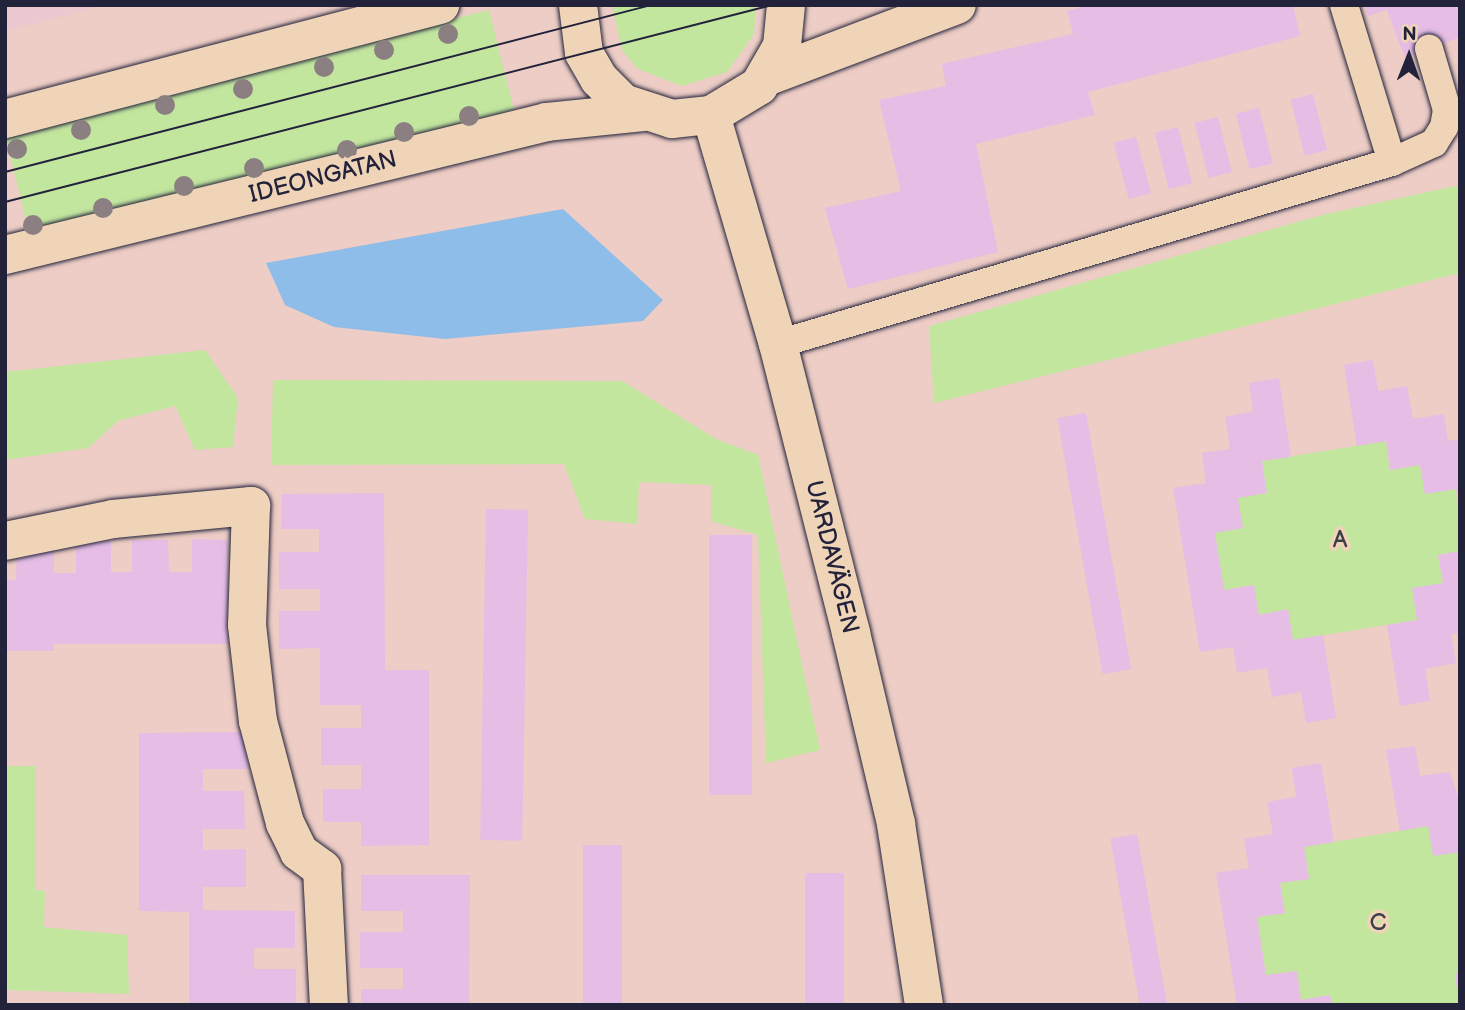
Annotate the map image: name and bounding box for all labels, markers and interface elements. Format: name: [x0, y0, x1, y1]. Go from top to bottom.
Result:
north arrow: [1374, 21, 1444, 91]
text: N: [1402, 23, 1417, 46]
street label: IDEONGATAN: [246, 145, 400, 209]
street label: UARDAVÄGEN: [799, 478, 865, 636]
park label: A: [1333, 526, 1347, 554]
park label: C: [1369, 909, 1387, 937]

